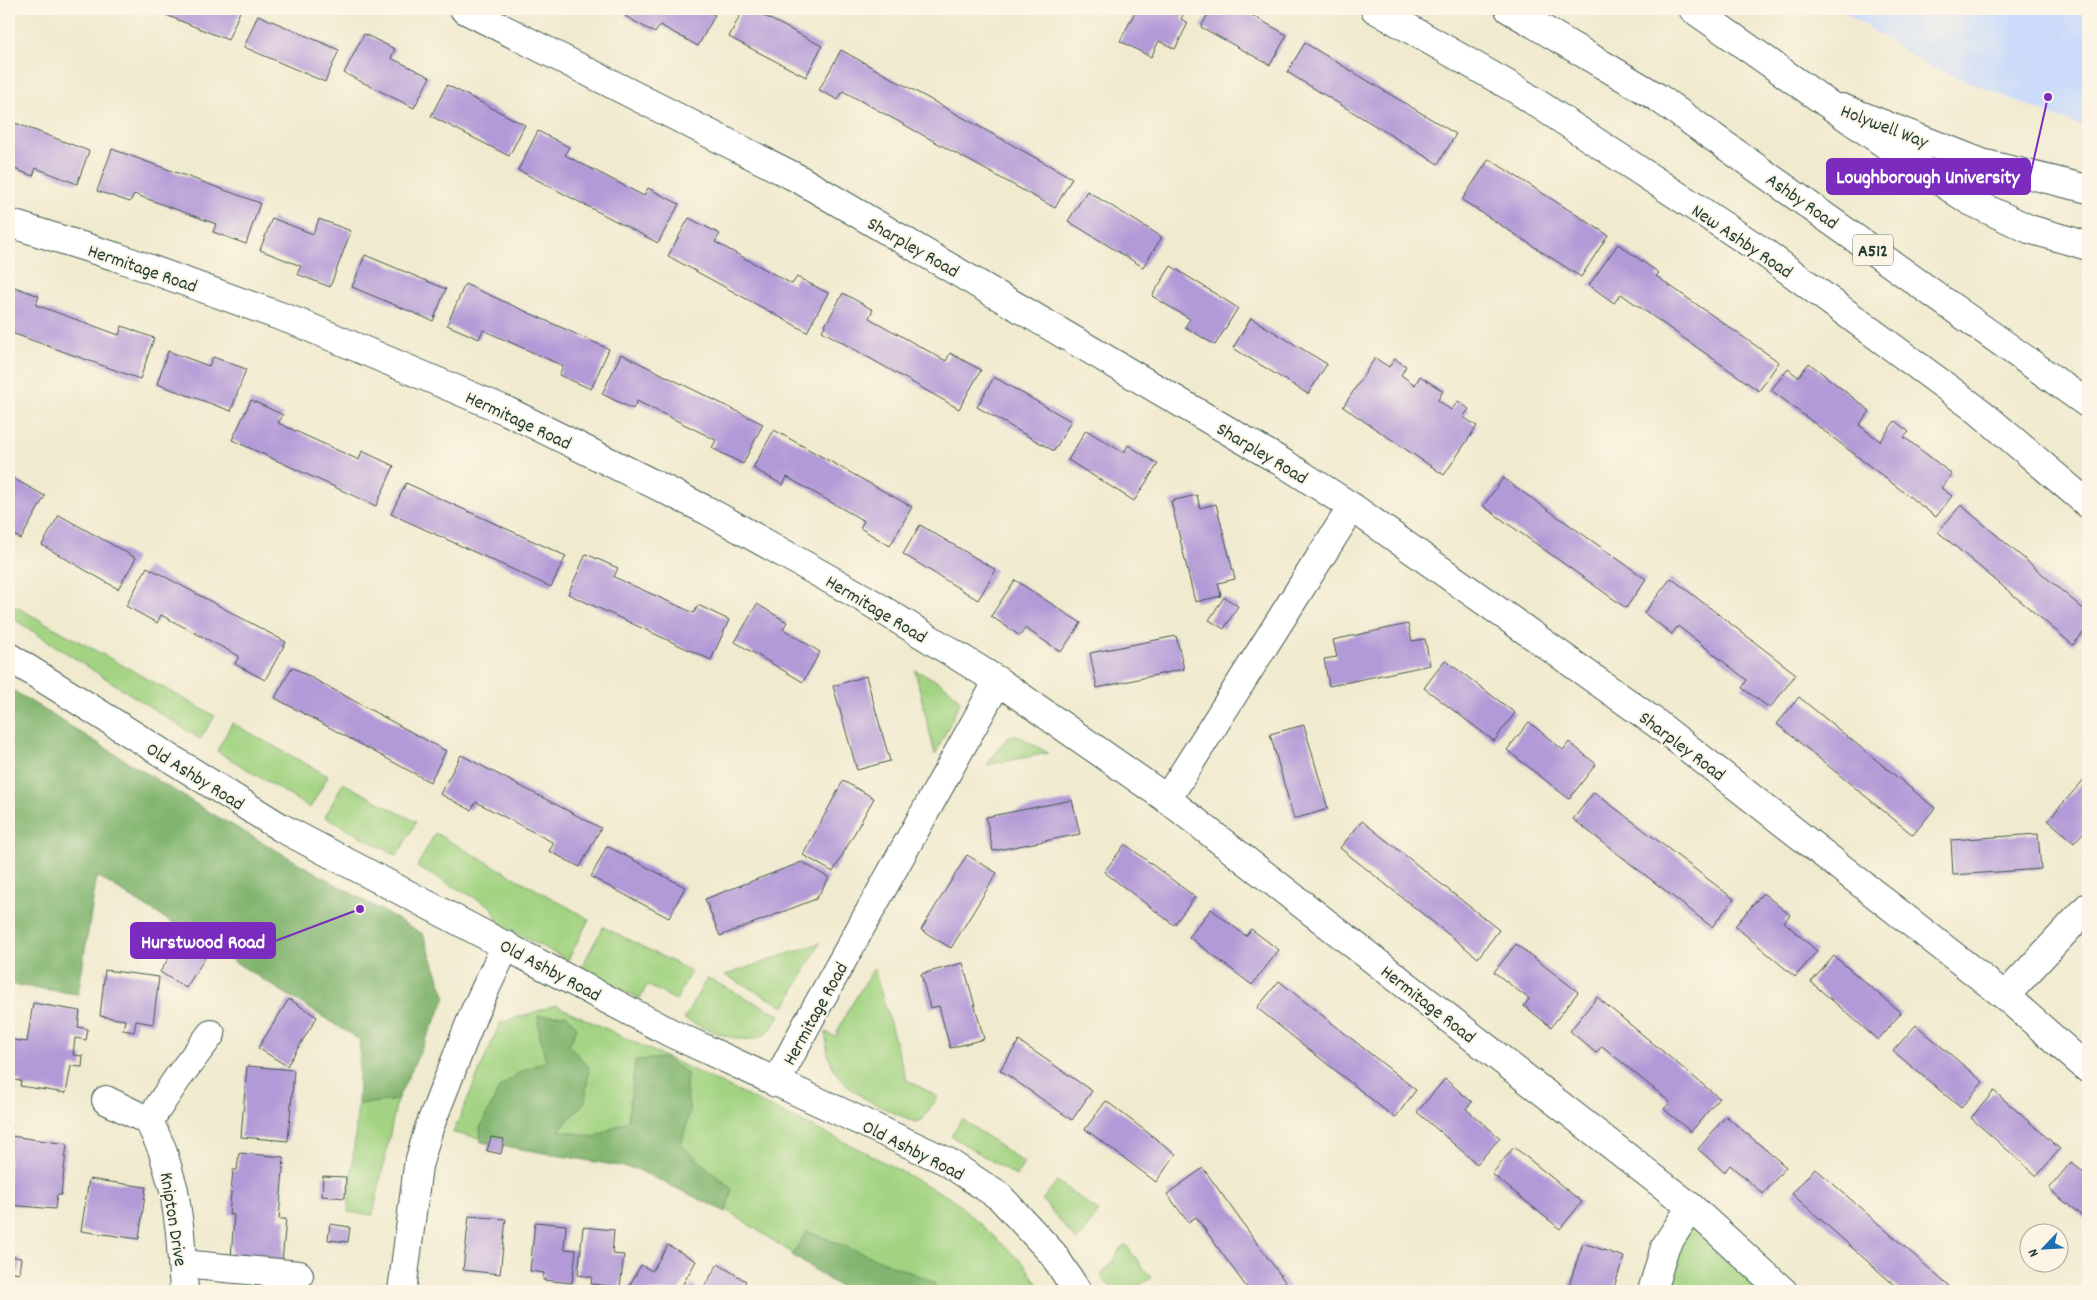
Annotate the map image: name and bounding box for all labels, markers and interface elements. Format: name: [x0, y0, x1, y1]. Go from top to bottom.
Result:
street label: Holywell Way: [1836, 99, 1932, 157]
callout: Loughborough University: [1827, 159, 2030, 194]
text: Loughborough University: [1836, 165, 2021, 193]
street label: Ashby Road: [1759, 168, 1843, 238]
street label: New Ashby Road: [1685, 199, 1797, 287]
street label: Sharpley Road: [861, 212, 963, 286]
road number: A512: [1853, 234, 1893, 266]
street label: Hermitage Road: [83, 239, 200, 302]
street label: Hermitage Road: [460, 386, 575, 459]
street label: Sharpley Road: [1210, 417, 1312, 493]
street label: Hermitage Road: [819, 570, 931, 652]
street label: Sharpley Road: [1632, 706, 1730, 789]
street label: Old Ashby Road: [140, 737, 249, 819]
callout: Hurstwood Road: [131, 923, 275, 958]
text: Hurstwood Road: [141, 930, 265, 958]
street label: Old Ashby Road: [494, 934, 605, 1010]
street label: Hermitage Road: [778, 958, 857, 1071]
street label: Hermitage Road: [1374, 960, 1480, 1052]
street label: Old Ashby Road: [857, 1115, 968, 1189]
street label: Knipton Drive: [151, 1171, 192, 1269]
north arrow: [2020, 1222, 2070, 1272]
text: N: [2023, 1245, 2045, 1260]

